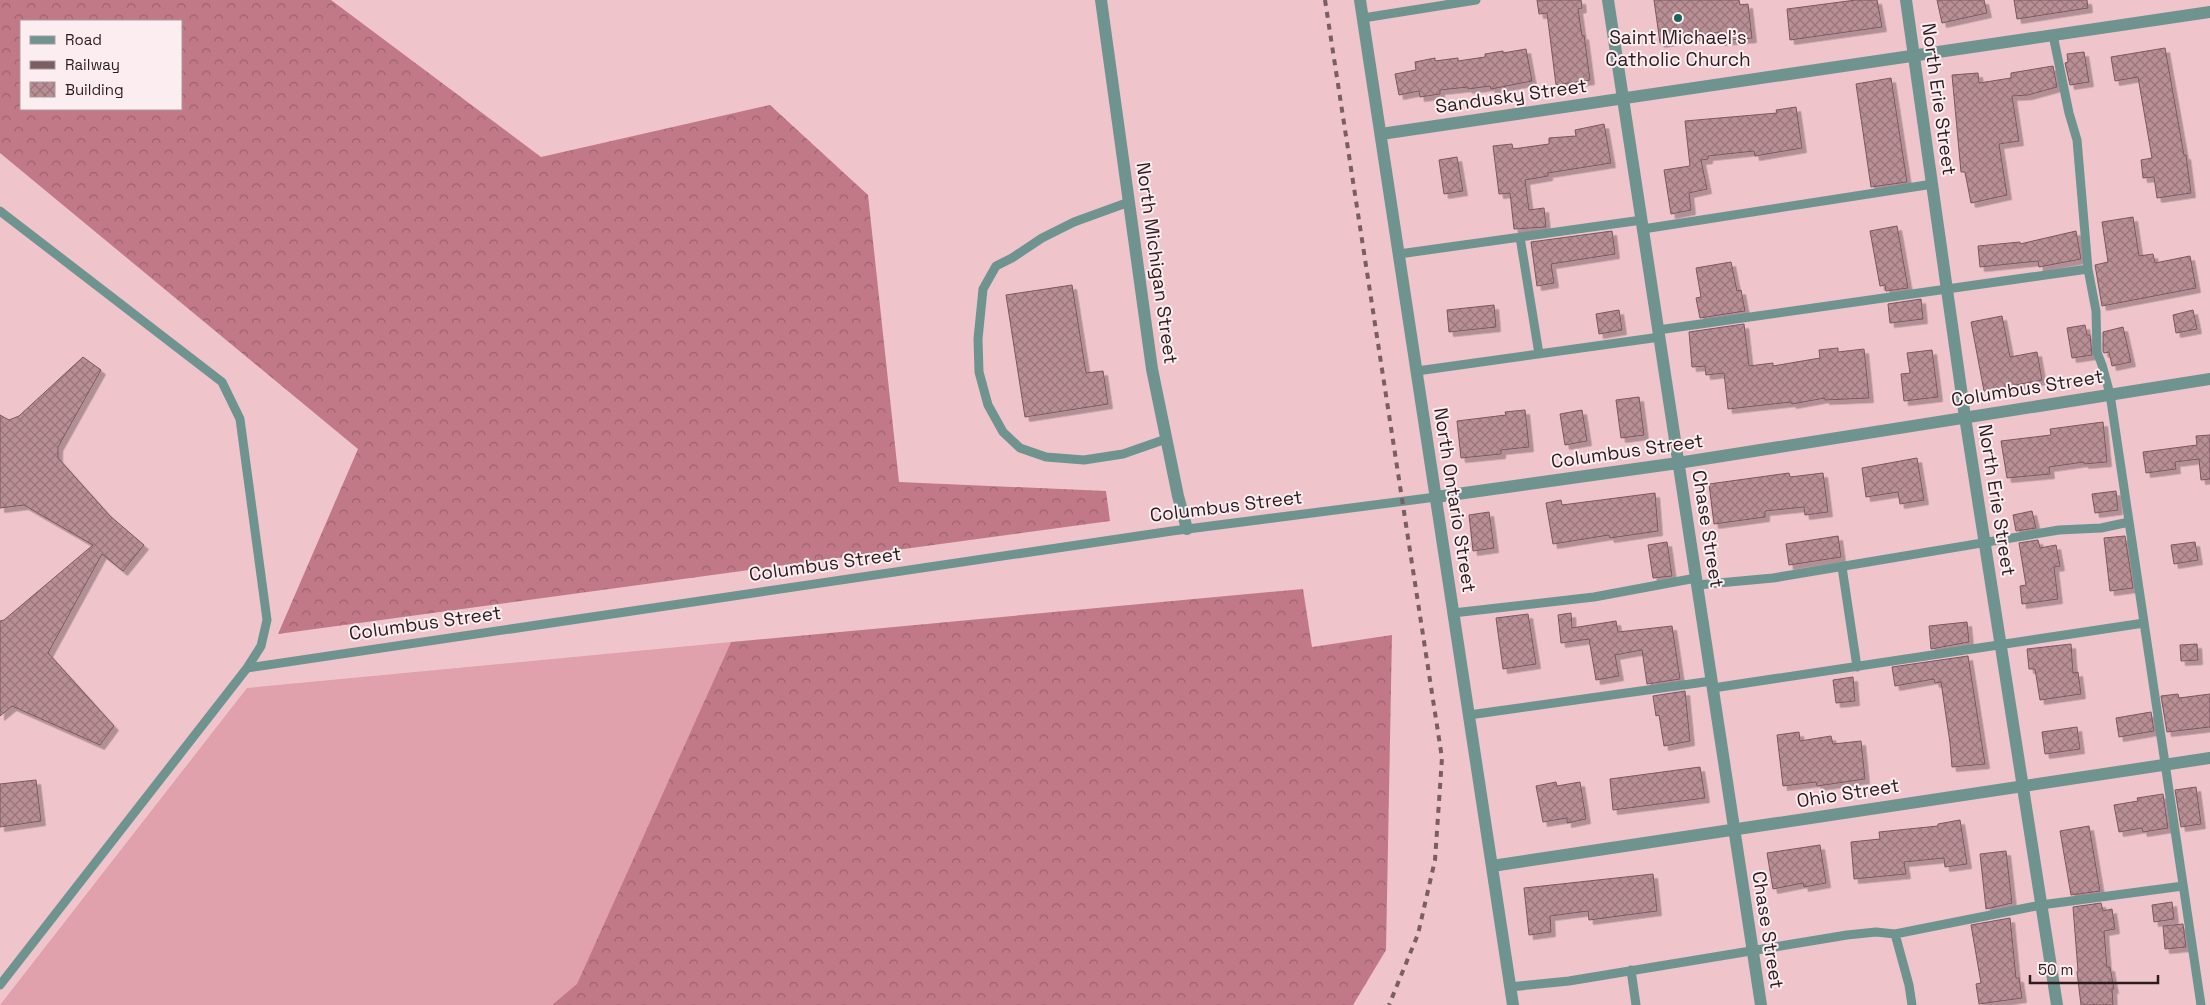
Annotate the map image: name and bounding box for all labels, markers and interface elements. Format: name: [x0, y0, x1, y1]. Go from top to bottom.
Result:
marker: Saint Michael's Catholic Church: [1672, 12, 1684, 24]
legend: [20, 20, 182, 110]
street label: North Erie Street: [1916, 21, 1962, 177]
place label: Saint Michael's Catholic Church: [1605, 25, 1751, 72]
text: Road: [65, 30, 102, 49]
text: Railway: [65, 55, 120, 74]
street label: Sandusky Street: [1434, 73, 1588, 119]
text: Building: [65, 80, 124, 99]
street label: North Michigan Street: [1130, 161, 1184, 365]
street label: Columbus Street: [1949, 364, 2105, 412]
street label: North Ontario Street: [1428, 406, 1482, 594]
street label: North Erie Street: [1973, 422, 2021, 578]
street label: Columbus Street: [1549, 428, 1705, 474]
street label: Chase Street: [1686, 468, 1730, 590]
street label: Columbus Street: [1148, 484, 1304, 528]
street label: Columbus Street: [747, 541, 903, 587]
street label: Columbus Street: [347, 600, 503, 646]
street label: Ohio Street: [1795, 773, 1901, 813]
street label: Chase Street: [1746, 869, 1790, 991]
scale bar: [2030, 952, 2158, 984]
text: 50 m: [2038, 960, 2073, 979]

